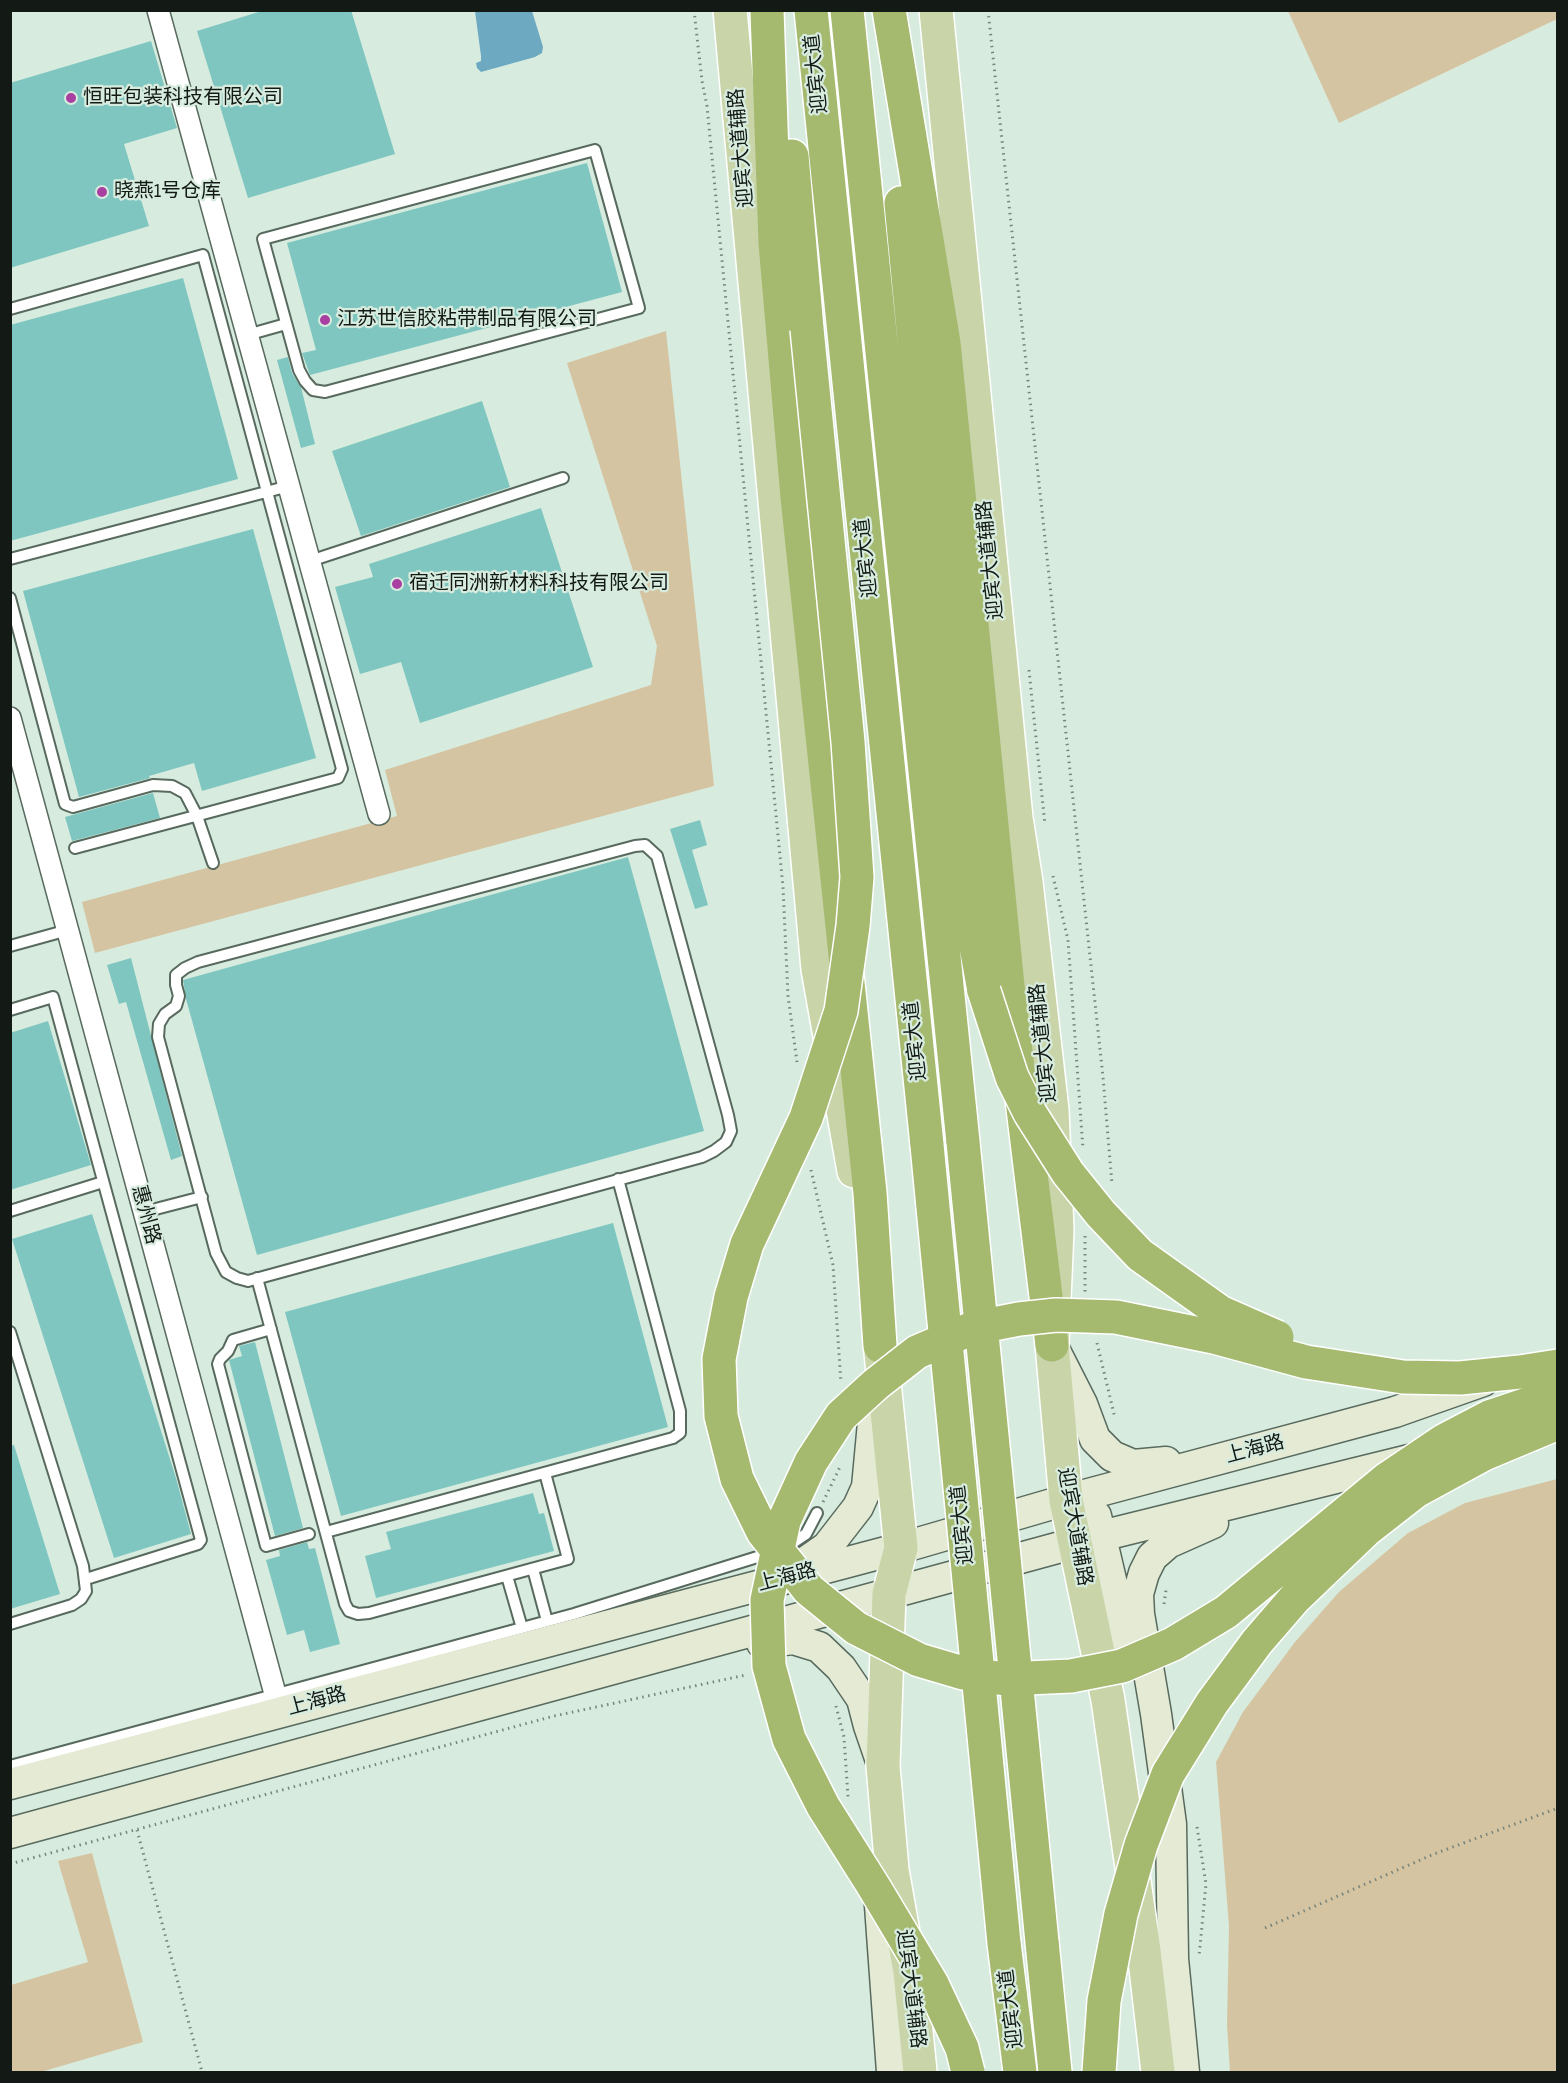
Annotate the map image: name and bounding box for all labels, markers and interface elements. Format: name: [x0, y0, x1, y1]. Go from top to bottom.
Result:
street label: 迎宾大道: [801, 33, 833, 115]
place label: 恒旺包装科技有限公司: [83, 86, 283, 110]
street label: 迎宾大道辅路: [725, 87, 759, 209]
marker: 恒旺包装科技有限公司: [64, 91, 78, 105]
place label: 晓燕1号仓库: [114, 180, 221, 204]
marker: 晓燕1号仓库: [95, 185, 109, 199]
place label: 江苏世信胶粘带制品有限公司: [337, 308, 597, 332]
marker: 江苏世信胶粘带制品有限公司: [318, 313, 332, 327]
street label: 迎宾大道辅路: [973, 499, 1009, 621]
street label: 迎宾大道: [851, 517, 883, 599]
place label: 宿迁同洲新材料科技有限公司: [409, 572, 669, 596]
marker: 宿迁同洲新材料科技有限公司: [390, 577, 404, 591]
street label: 迎宾大道辅路: [1026, 982, 1062, 1104]
street label: 迎宾大道: [900, 1000, 932, 1082]
street label: 惠州路: [126, 1183, 164, 1247]
street label: 上海路: [1223, 1431, 1287, 1469]
street label: 迎宾大道辅路: [1052, 1466, 1096, 1588]
street label: 迎宾大道: [947, 1484, 979, 1566]
street label: 上海路: [755, 1559, 819, 1597]
street label: 上海路: [285, 1683, 349, 1721]
street label: 迎宾大道辅路: [891, 1928, 929, 2050]
street label: 迎宾大道: [995, 1968, 1029, 2050]

